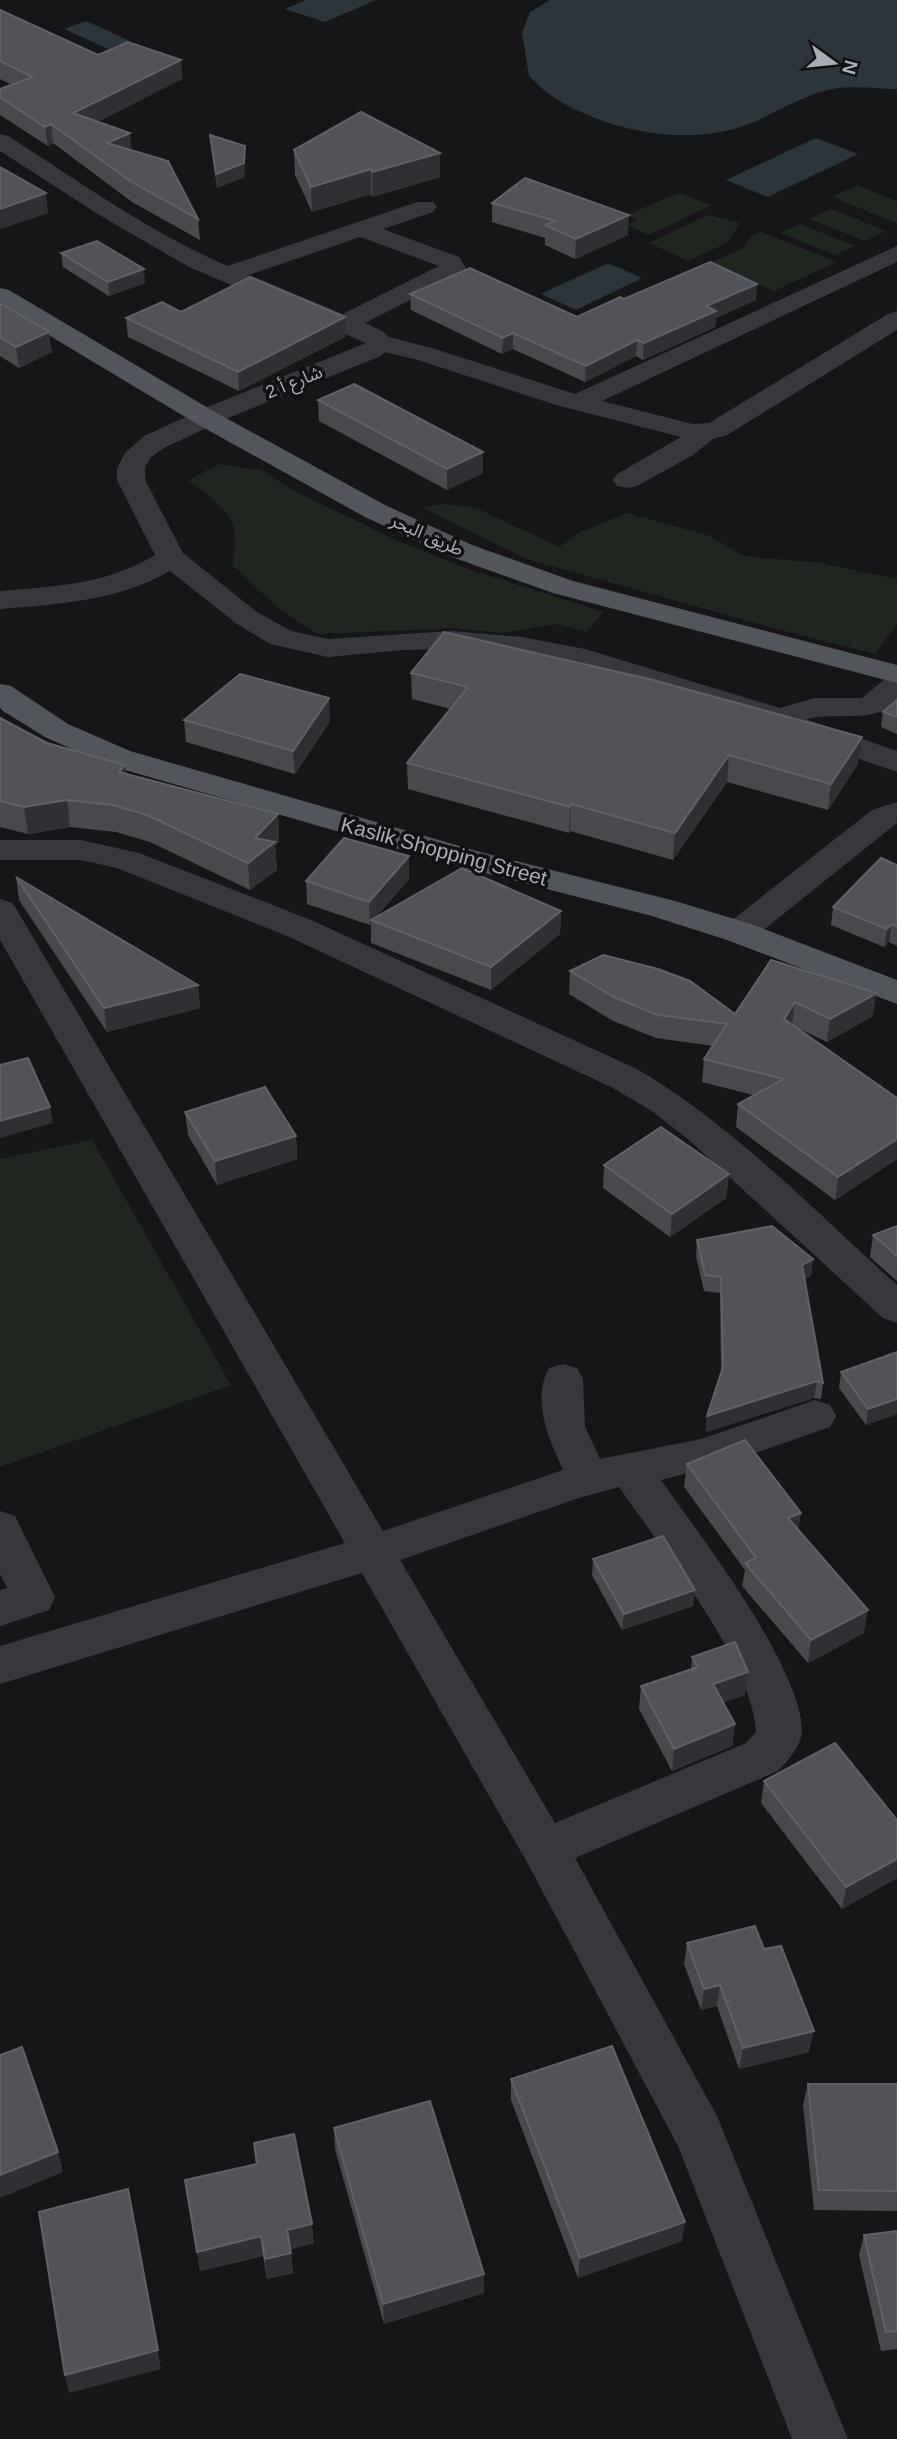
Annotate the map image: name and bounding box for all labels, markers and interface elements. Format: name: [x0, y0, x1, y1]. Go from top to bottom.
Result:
north arrow: [799, 28, 869, 98]
text: N: [838, 58, 862, 77]
street label: شارع أ 2: [262, 360, 327, 406]
street label: طريق البحر: [386, 510, 466, 561]
street label: Kaslik Shopping Street: [338, 812, 550, 890]

